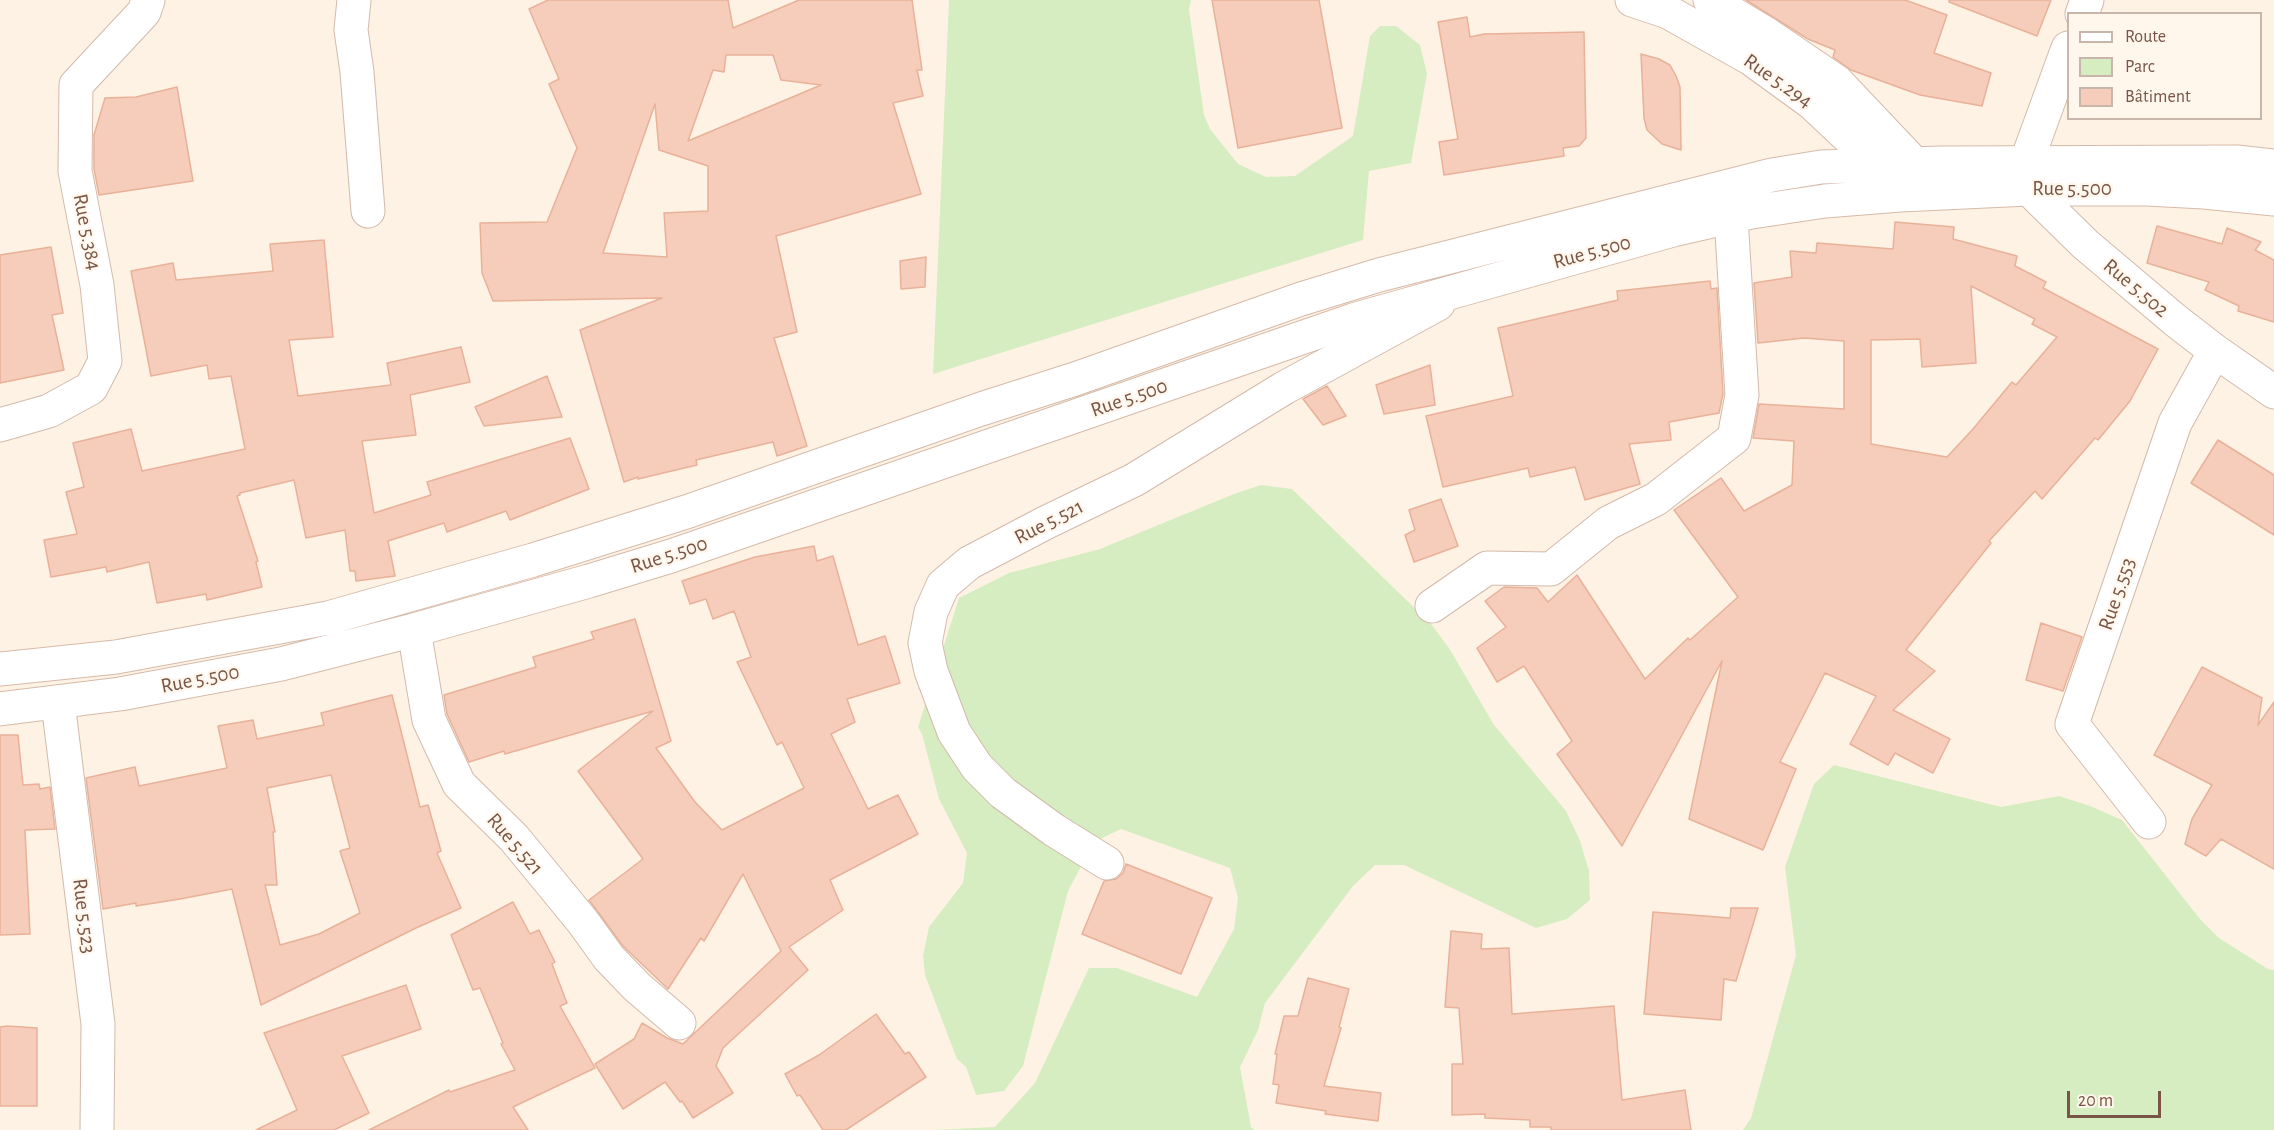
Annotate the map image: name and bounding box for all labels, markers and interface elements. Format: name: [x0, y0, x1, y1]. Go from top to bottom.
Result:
legend: [2067, 12, 2262, 120]
text: Route: [2125, 28, 2166, 46]
street label: Rue 5.294: [1739, 48, 1817, 114]
text: Parc: [2125, 58, 2155, 76]
text: Bâtiment: [2125, 88, 2191, 106]
street label: Rue 5.500: [2032, 176, 2112, 202]
street label: Rue 5.384: [67, 192, 107, 272]
street label: Rue 5.500: [1550, 230, 1634, 274]
street label: Rue 5.502: [2098, 253, 2174, 323]
street label: Rue 5.500: [1087, 373, 1171, 423]
street label: Rue 5.521: [1010, 494, 1088, 550]
street label: Rue 5.500: [627, 531, 711, 579]
street label: Rue 5.553: [2093, 555, 2141, 633]
street label: Rue 5.500: [159, 659, 241, 699]
street label: Rue 5.521: [481, 808, 549, 880]
street label: Rue 5.523: [67, 877, 101, 955]
scale bar: [2070, 1079, 2164, 1117]
text: 20 m: [2078, 1092, 2113, 1110]

